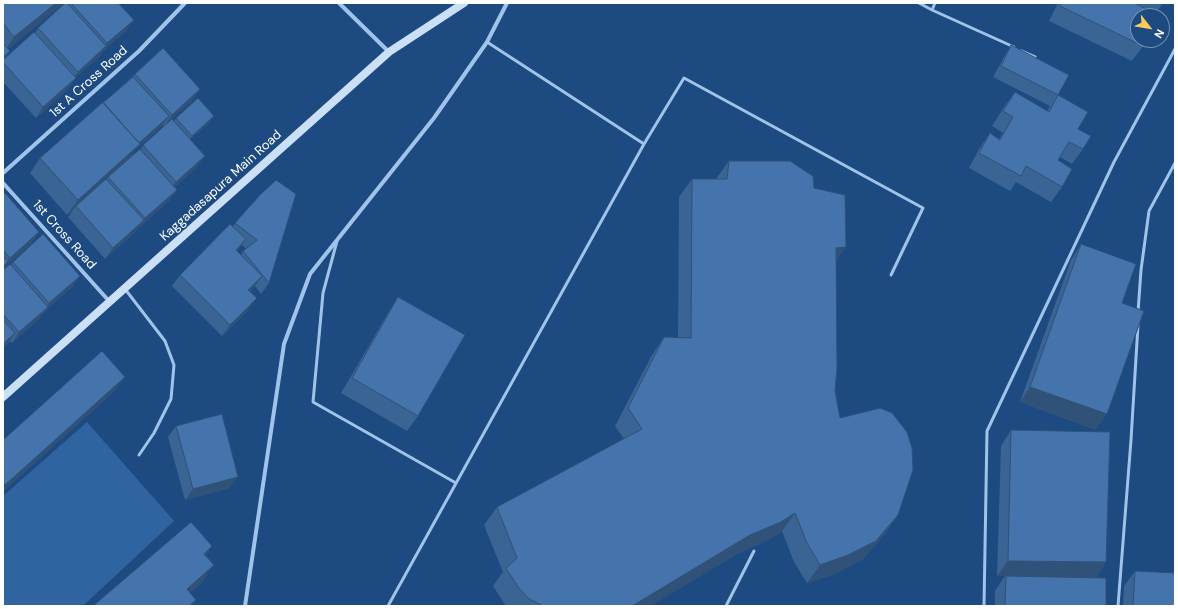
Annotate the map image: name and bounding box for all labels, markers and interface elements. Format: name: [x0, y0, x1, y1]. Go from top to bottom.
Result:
north arrow: [1130, 8, 1170, 48]
text: N: [1151, 27, 1167, 41]
street label: 1st A Cross Road: [47, 43, 131, 121]
street label: Kaggadasapura Main Road: [157, 127, 285, 245]
street label: 1st Cross Road: [29, 197, 99, 273]

